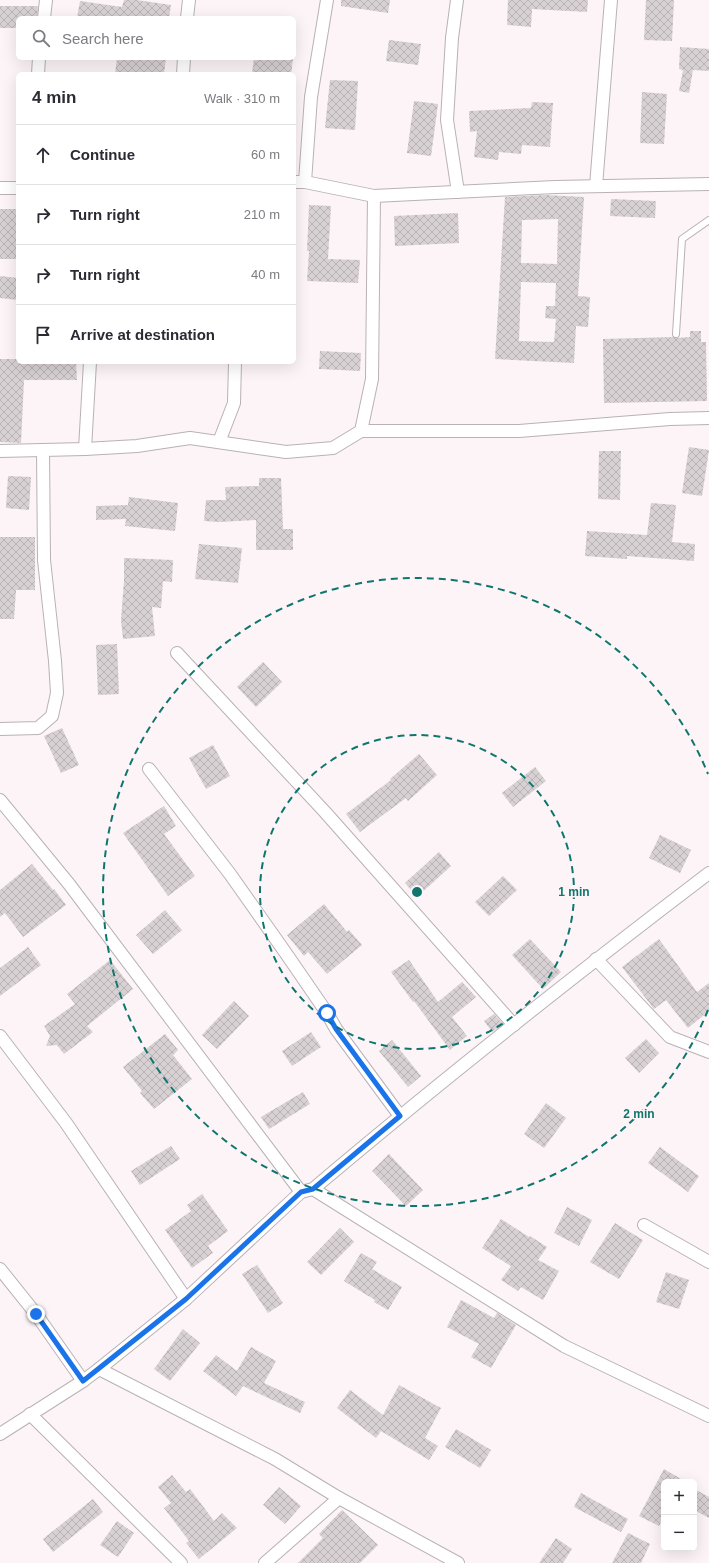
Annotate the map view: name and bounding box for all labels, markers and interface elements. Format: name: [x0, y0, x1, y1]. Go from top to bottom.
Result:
search box: [16, 16, 296, 60]
icon: search: [30, 27, 52, 49]
text: Search here: [62, 30, 144, 47]
text: 4 min: [32, 88, 76, 107]
text: Walk · 310 m: [204, 91, 280, 106]
icon: ahead: [32, 144, 54, 166]
text: Continue: [70, 146, 135, 163]
text: 60 m: [251, 147, 280, 162]
icon: right: [32, 204, 54, 226]
text: Turn right: [70, 206, 140, 223]
text: 210 m: [244, 207, 280, 222]
icon: right: [32, 264, 54, 286]
text: Turn right: [70, 266, 140, 283]
text: 40 m: [251, 267, 280, 282]
icon: arrive: [32, 324, 54, 346]
text: Arrive at destination: [70, 326, 215, 343]
centre of rings: [410, 885, 424, 899]
text: 1 min: [558, 885, 590, 899]
route start: [318, 1004, 336, 1022]
text: 2 min: [623, 1107, 655, 1121]
route end: [27, 1305, 45, 1323]
map controls: [661, 1479, 697, 1551]
button: +: [661, 1479, 697, 1515]
button: −: [661, 1515, 697, 1551]

